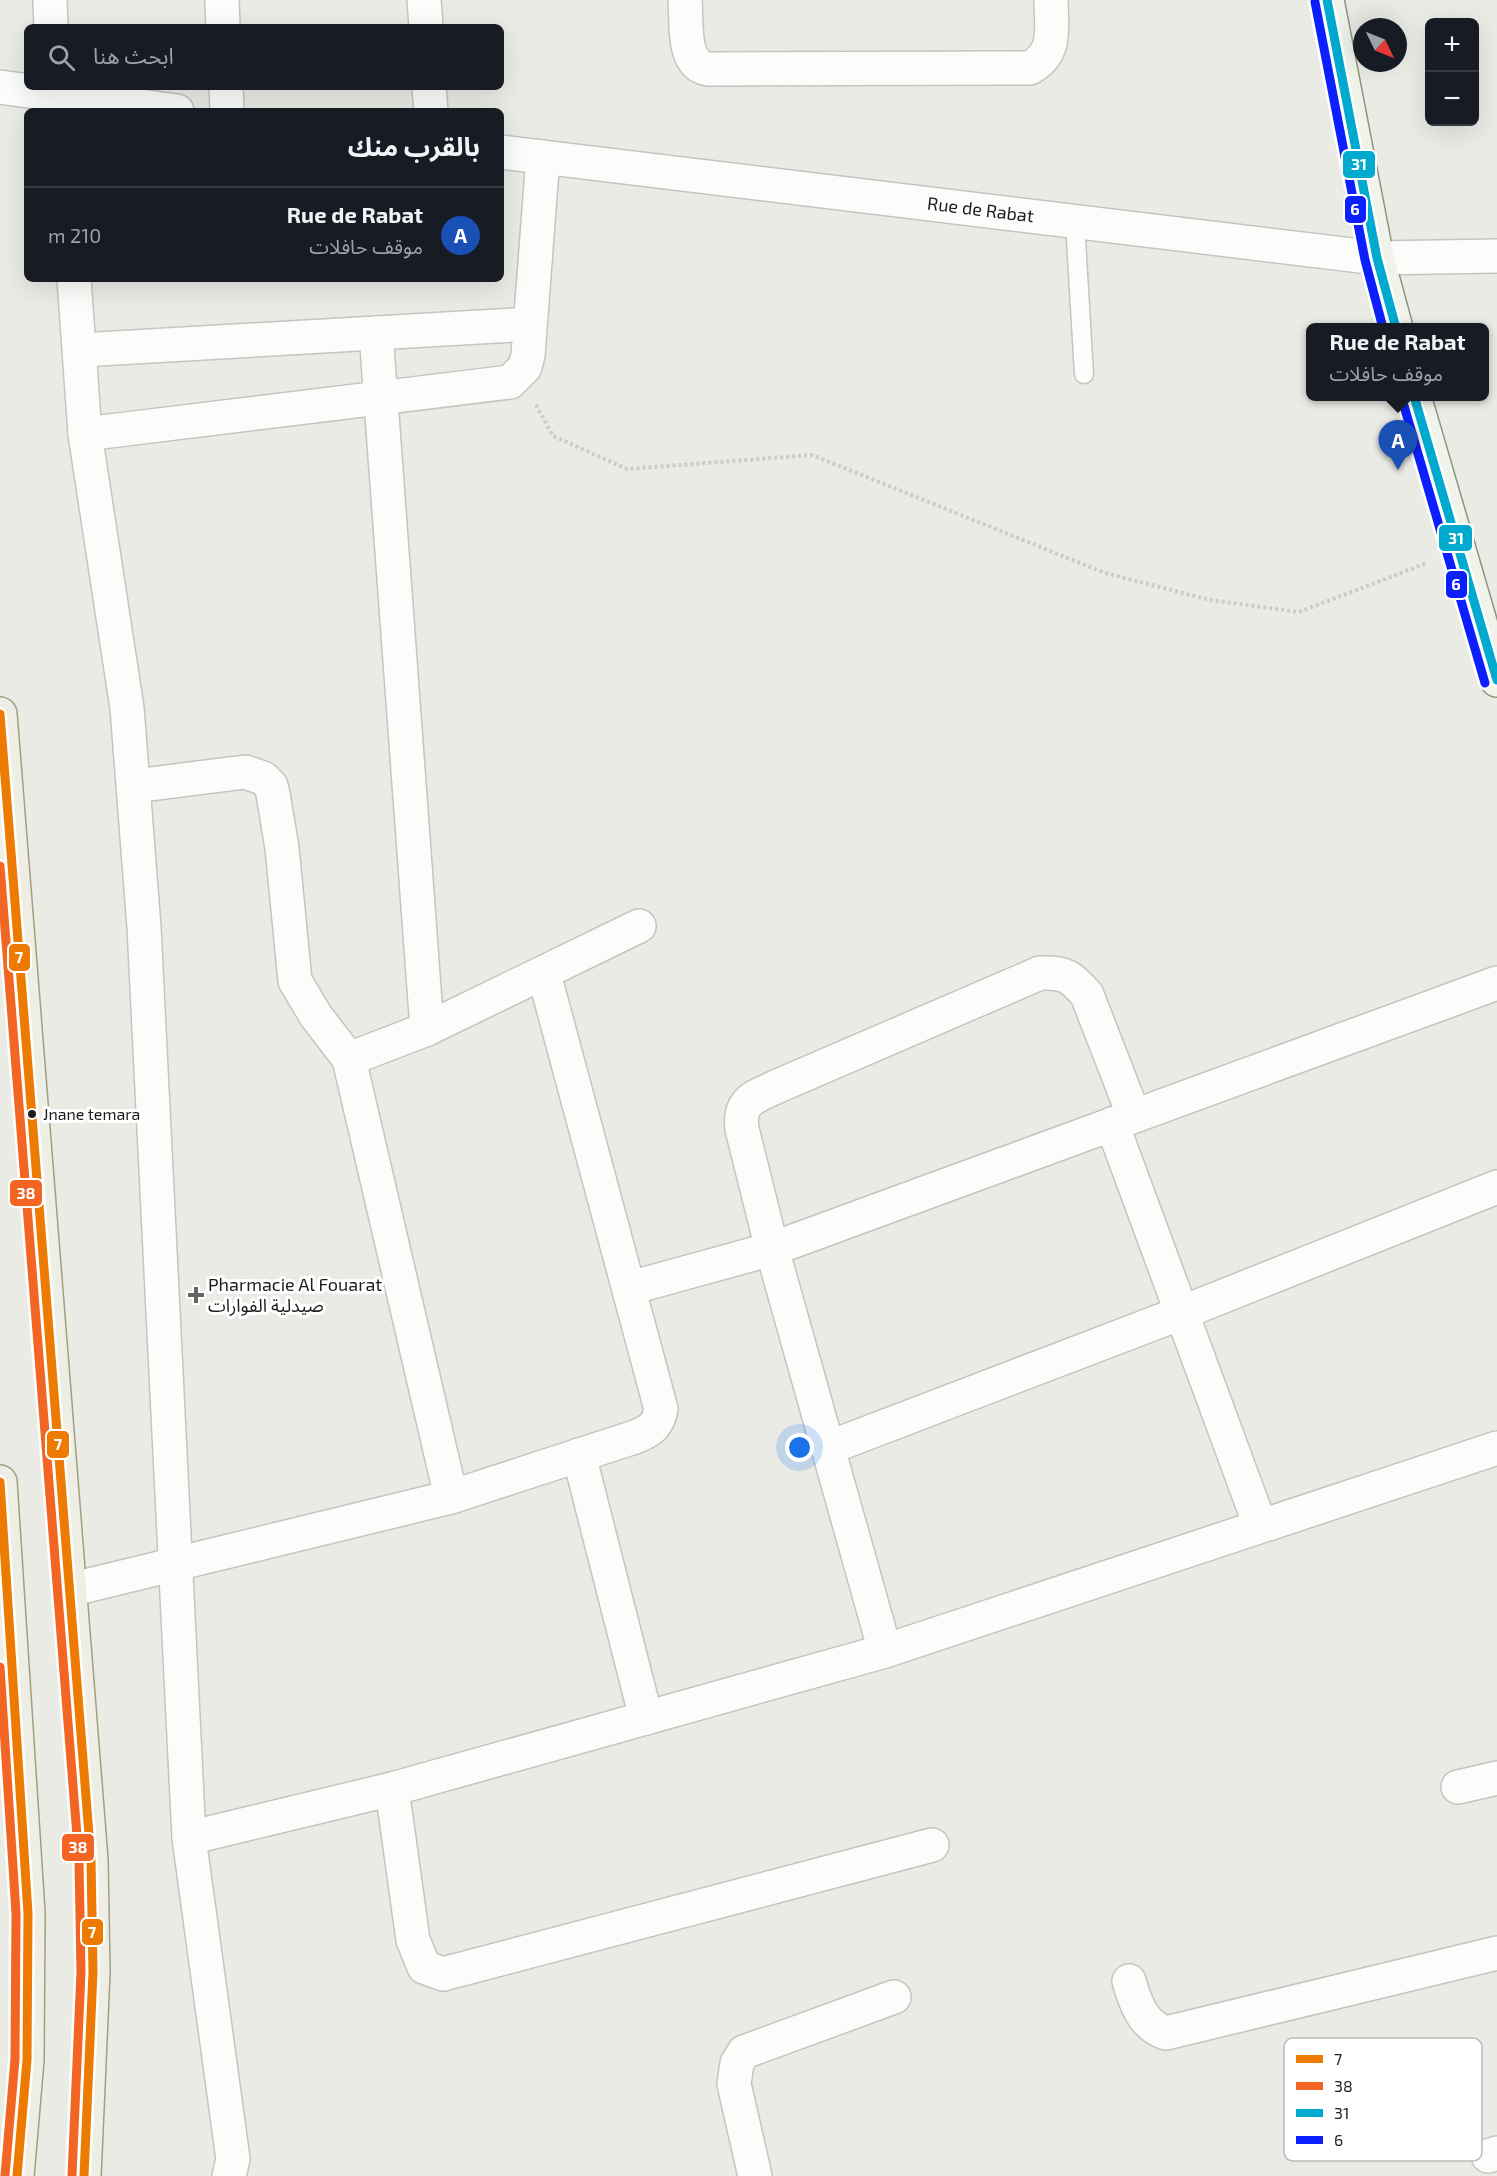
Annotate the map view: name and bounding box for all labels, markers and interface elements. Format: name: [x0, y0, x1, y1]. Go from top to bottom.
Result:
north arrow: [1353, 18, 1407, 72]
map controls: [1425, 18, 1479, 126]
button: +: [1425, 18, 1479, 72]
search box: [24, 24, 504, 90]
icon: search: [45, 41, 78, 74]
text: ابحث هنا: [93, 42, 174, 68]
button: −: [1425, 72, 1479, 126]
text: بالقرب منك: [348, 130, 480, 161]
line badge: 31: [1342, 150, 1376, 179]
text: 31: [1351, 154, 1367, 173]
street label: Rue de Rabat: [926, 192, 1035, 226]
line badge: 6: [1344, 195, 1367, 224]
text: 6: [1350, 199, 1360, 218]
text: Rue de Rabat: [287, 201, 423, 227]
text: 210 m: [48, 223, 101, 247]
text: A: [454, 223, 467, 247]
text: موقف حافلات: [309, 234, 423, 258]
popup: [1306, 323, 1489, 401]
text: Rue de Rabat: [1329, 328, 1466, 354]
text: موقف حافلات: [1329, 361, 1443, 385]
pin: A: [1378, 420, 1418, 470]
line badge: 31: [1438, 524, 1473, 552]
text: 31: [1448, 528, 1464, 547]
line badge: 6: [1445, 570, 1468, 599]
text: 6: [1451, 574, 1461, 593]
line badge: 7: [8, 943, 31, 972]
text: 7: [15, 947, 24, 966]
place label: Jnane temara: [43, 1104, 140, 1123]
marker: Jnane temara: [26, 1108, 38, 1120]
line badge: 38: [9, 1179, 43, 1207]
text: 38: [16, 1183, 36, 1202]
place label: Pharmacie Al Fouarat صيدلية الفوارات: [208, 1273, 382, 1317]
marker: Pharmacie Al Fouarat صيدلية الفوارات: [189, 1288, 203, 1302]
line badge: 7: [46, 1430, 70, 1459]
your location: [785, 1433, 814, 1462]
text: 7: [54, 1434, 63, 1453]
line badge: 38: [61, 1833, 95, 1862]
text: 38: [68, 1837, 88, 1856]
line badge: 7: [81, 1918, 104, 1946]
text: 7: [88, 1922, 97, 1941]
legend: [1284, 2038, 1482, 2161]
text: 7: [1334, 2049, 1342, 2068]
text: 38: [1334, 2076, 1353, 2095]
text: 31: [1334, 2103, 1349, 2122]
text: 6: [1334, 2130, 1343, 2149]

